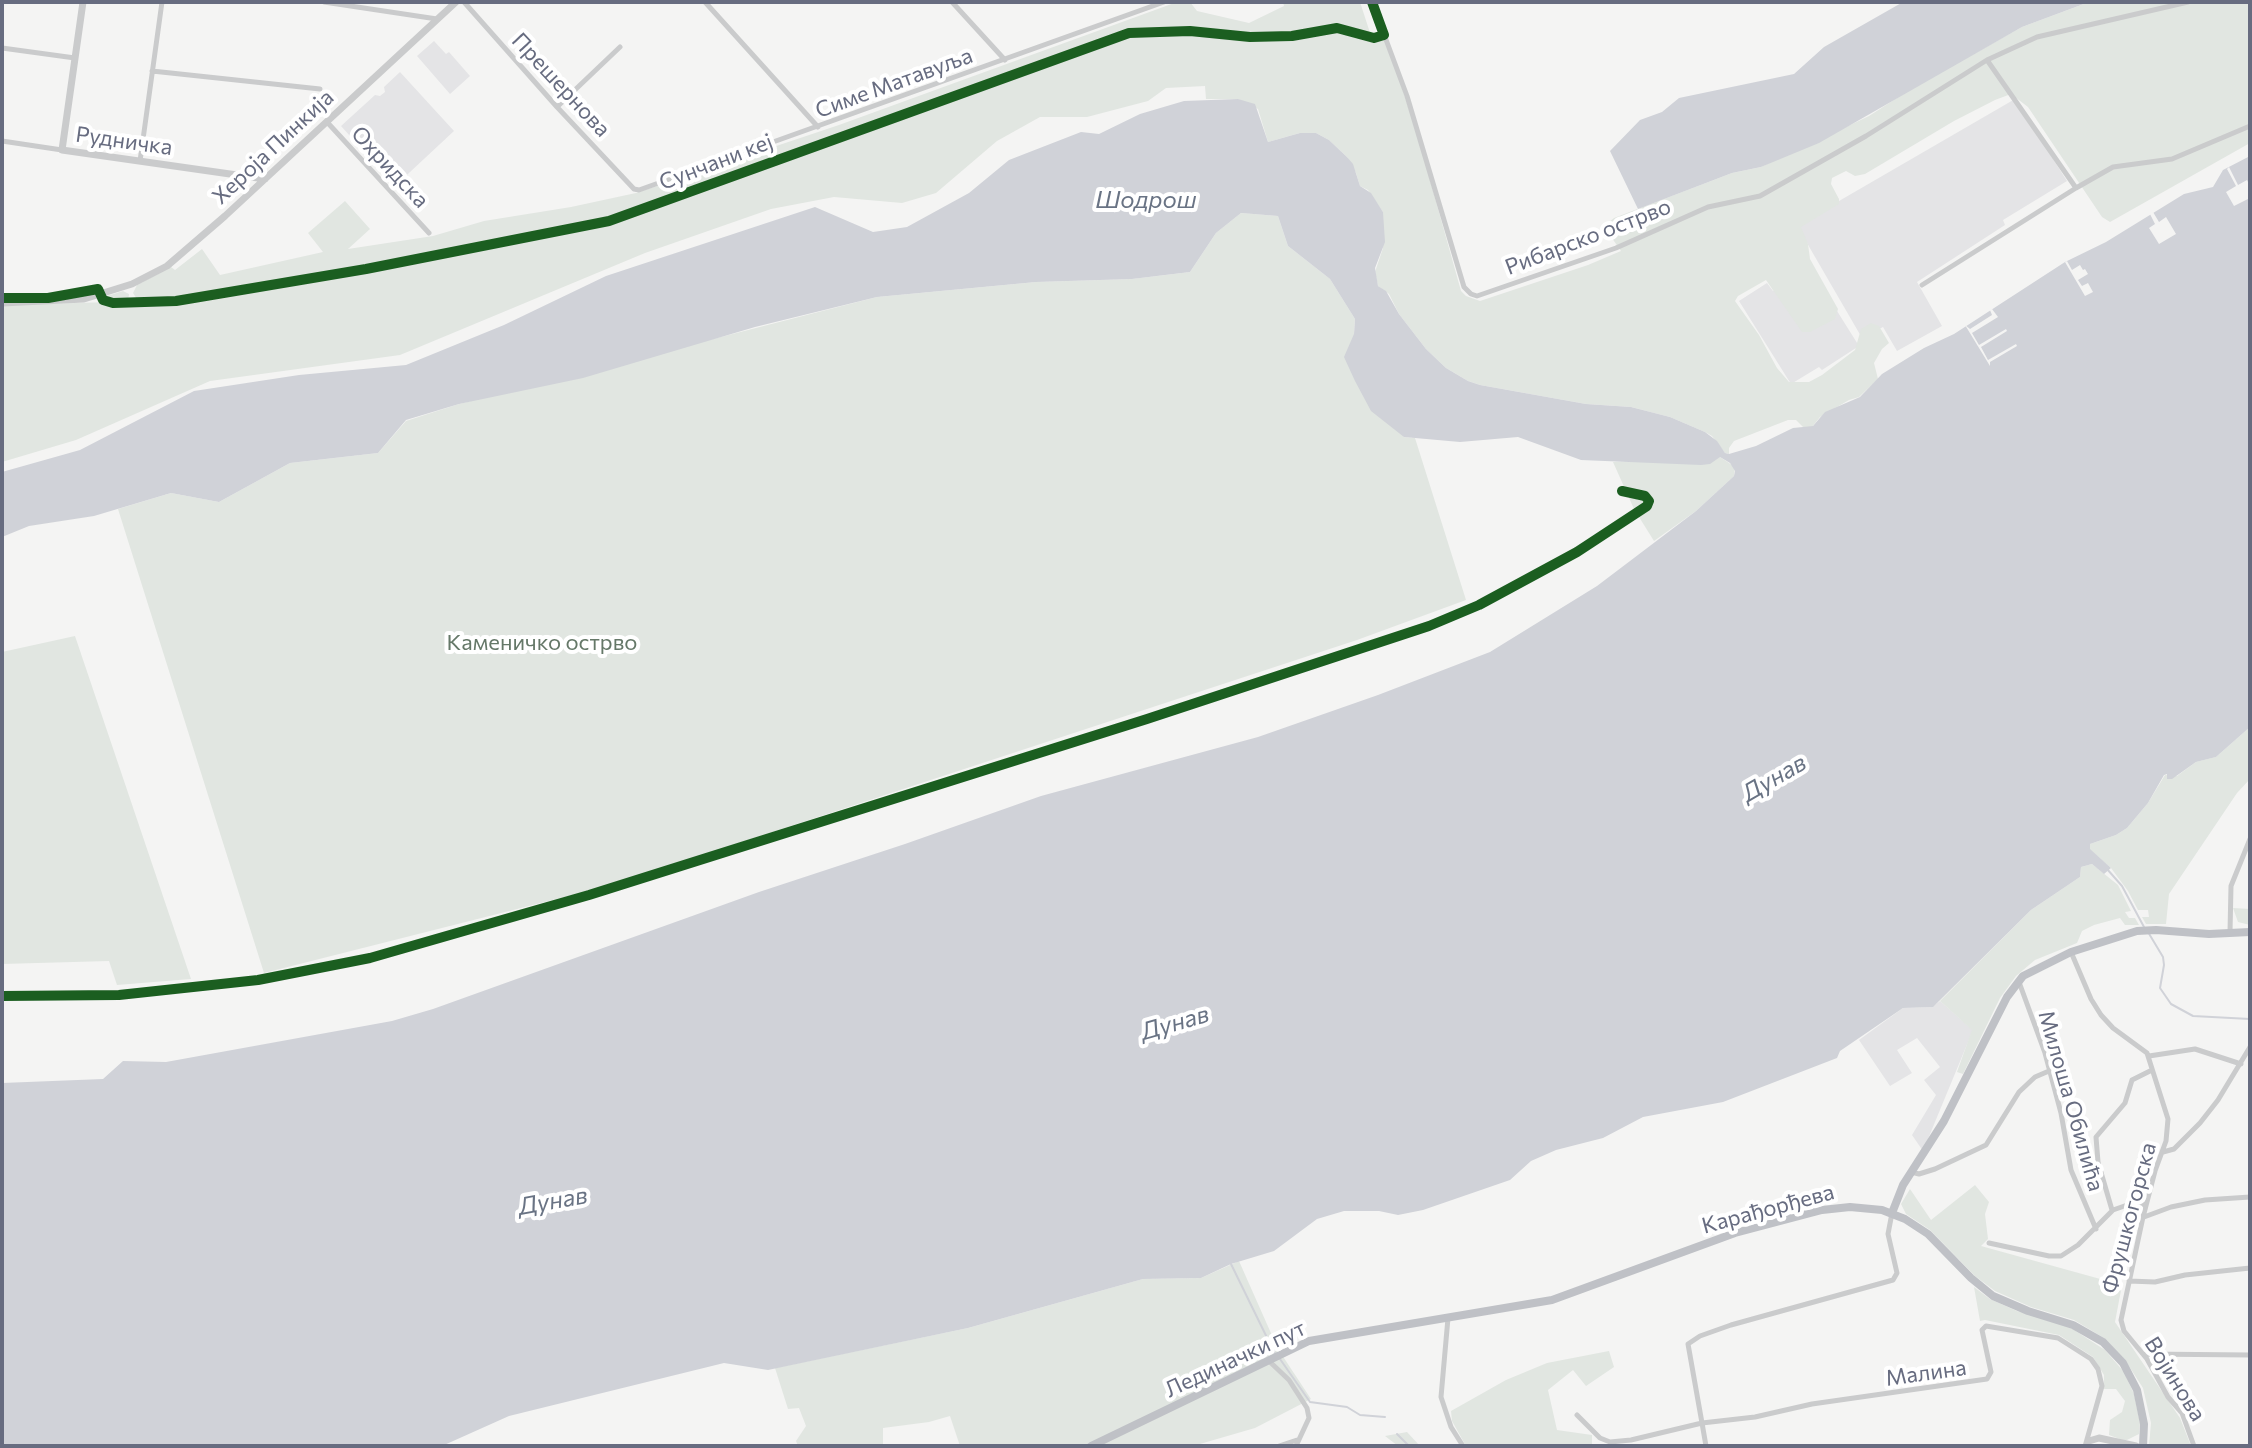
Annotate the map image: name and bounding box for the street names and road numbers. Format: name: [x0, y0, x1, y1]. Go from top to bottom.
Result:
street label: Прешернова: [506, 28, 616, 142]
street label: Симе Матавуља: [812, 42, 976, 124]
street label: Хероја Пинкија: [207, 84, 339, 210]
street label: Рудничка: [74, 121, 174, 161]
street label: Охридска: [346, 121, 434, 213]
street label: Сунчани кеј: [655, 128, 777, 196]
street label: Рибарско острво: [1501, 193, 1675, 281]
street label: Милоша Обилића: [2033, 1008, 2109, 1194]
street label: Фрушкогорска: [2096, 1140, 2162, 1296]
street label: Карађорђева: [1699, 1179, 1837, 1239]
street label: Лединачки пут: [1160, 1315, 1310, 1403]
street label: Војинова: [2139, 1332, 2211, 1426]
street label: Малина: [1884, 1354, 1968, 1392]

